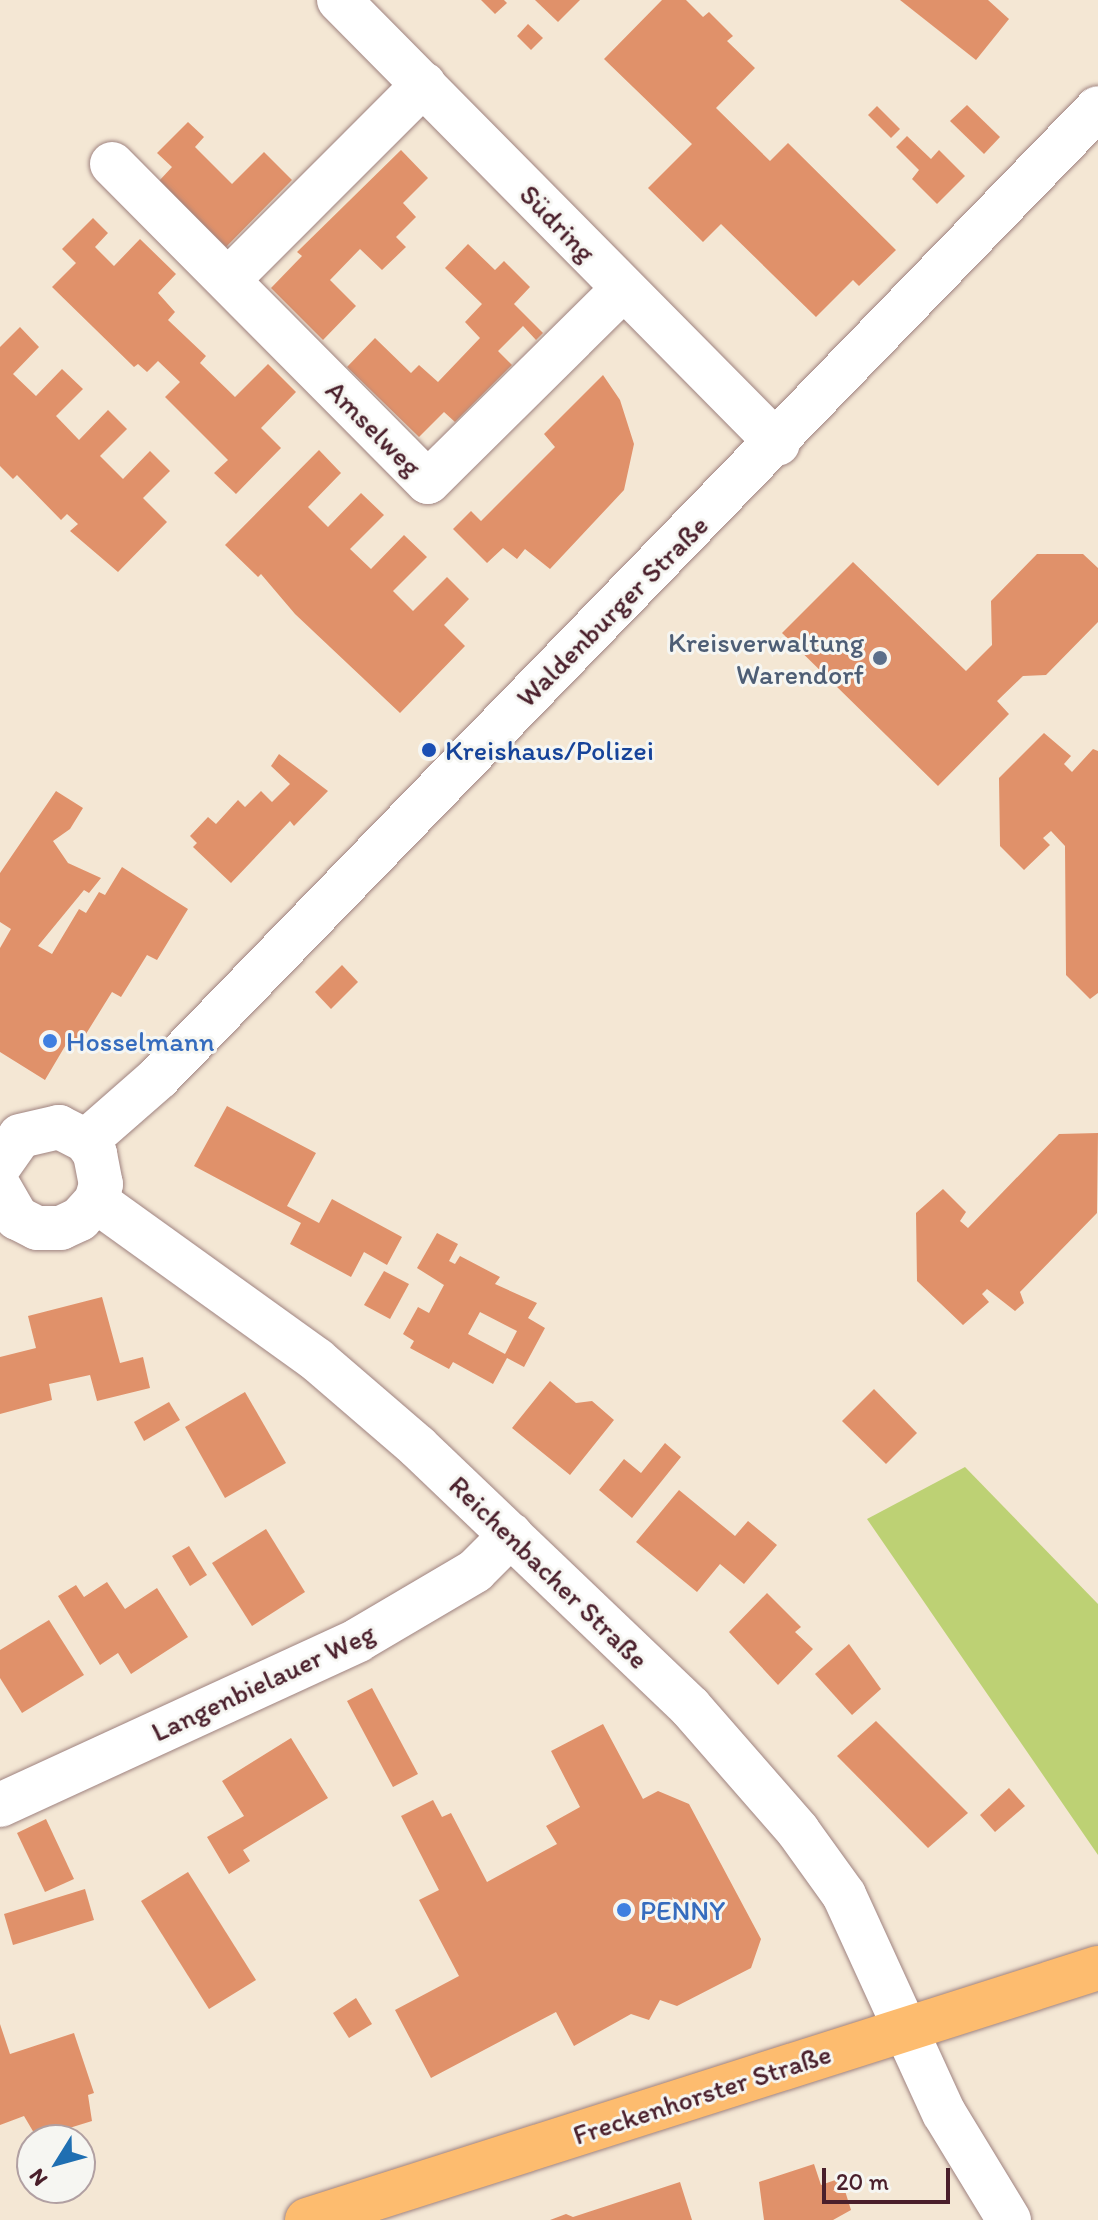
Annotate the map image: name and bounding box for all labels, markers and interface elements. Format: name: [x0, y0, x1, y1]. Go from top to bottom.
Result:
street label: Südring: [513, 177, 603, 269]
street label: Amselweg: [319, 373, 429, 483]
street label: Waldenburger Straße: [509, 508, 715, 714]
place label: Kreisverwaltung Warendorf: [668, 625, 864, 691]
marker: Kreisverwaltung Warendorf: [871, 649, 889, 667]
place label: Kreishaus/Polizei: [445, 733, 654, 767]
marker: Kreishaus/Polizei: [420, 741, 438, 759]
place label: Hosselmann: [66, 1024, 215, 1058]
marker: Hosselmann: [41, 1032, 59, 1050]
street label: Reichenbacher Straße: [443, 1468, 655, 1676]
street label: Langenbielauer Weg: [146, 1616, 380, 1748]
place label: PENNY: [640, 1893, 725, 1927]
marker: PENNY: [615, 1901, 633, 1919]
street label: Freckenhorster Straße: [568, 2036, 836, 2152]
north arrow: [16, 2124, 96, 2204]
scale bar: [826, 2152, 954, 2202]
text: N: [23, 2163, 53, 2192]
text: 20 m: [836, 2167, 889, 2196]

